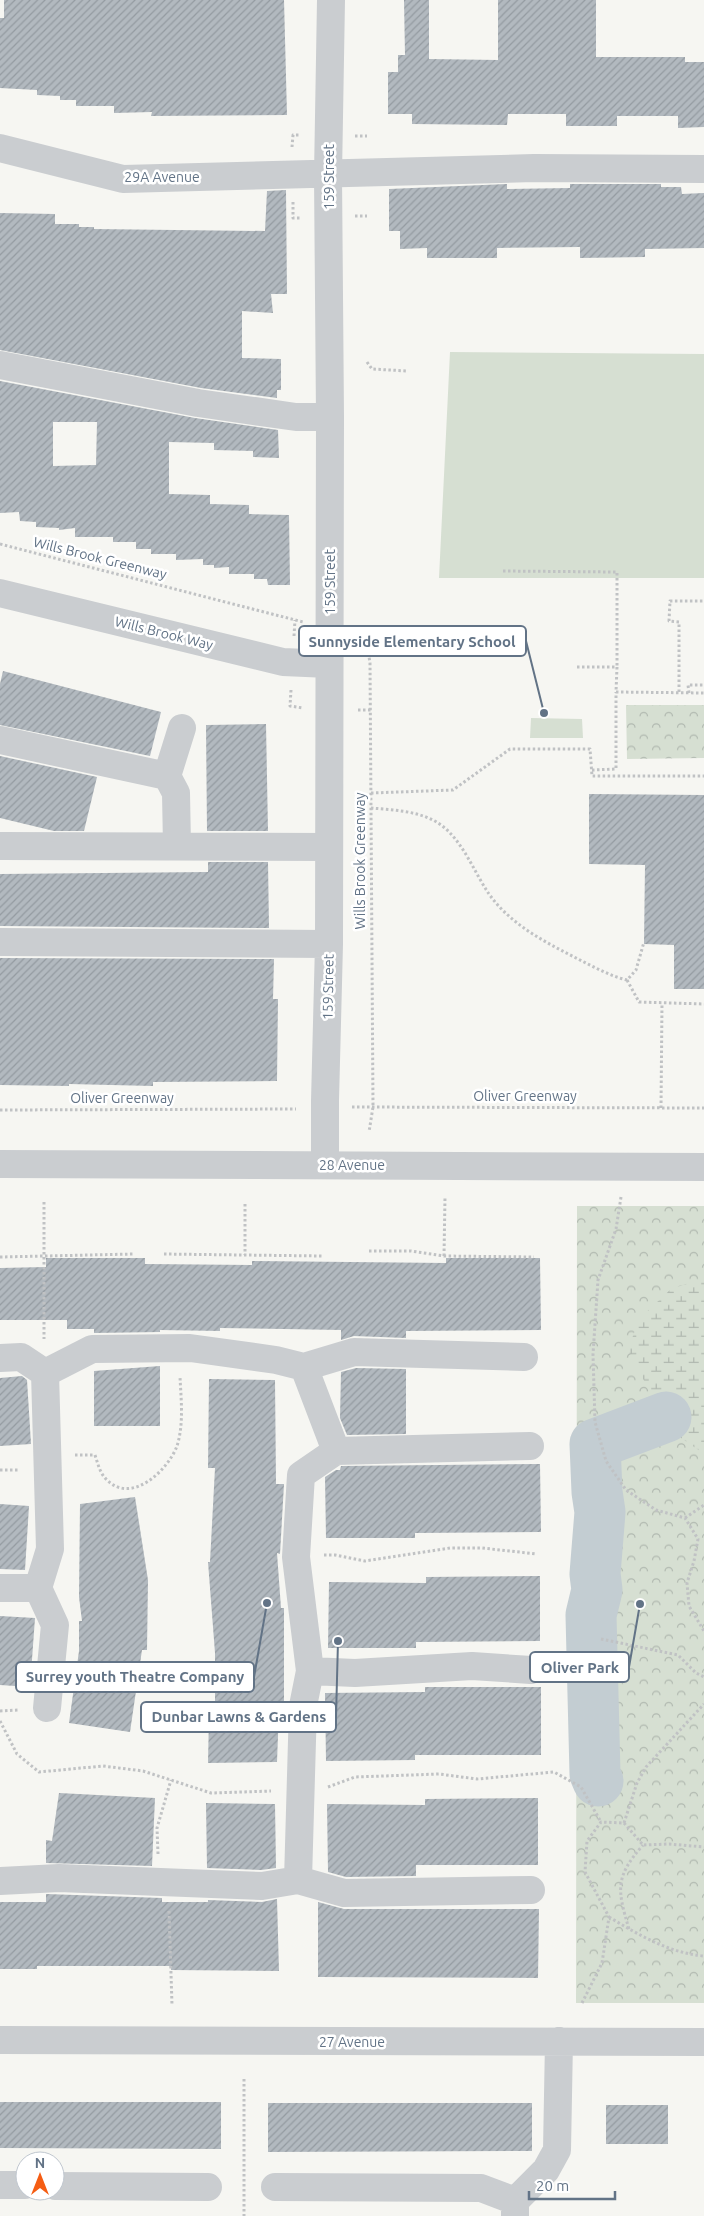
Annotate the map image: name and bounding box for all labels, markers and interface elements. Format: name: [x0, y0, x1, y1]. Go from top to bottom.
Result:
street label: 159 Street: [321, 144, 337, 210]
street label: 29A Avenue: [124, 169, 200, 185]
street label: Wills Brook Greenway: [32, 534, 169, 582]
street label: 159 Street: [322, 549, 338, 615]
street label: Wills Brook Way: [113, 613, 215, 653]
callout: Sunnyside Elementary School: [299, 626, 526, 656]
text: Sunnyside Elementary School: [308, 633, 516, 650]
street label: Wills Brook Greenway: [352, 792, 368, 929]
street label: 159 Street: [319, 953, 337, 1020]
street label: Oliver Greenway: [473, 1088, 577, 1104]
street label: Oliver Greenway: [70, 1090, 174, 1106]
street label: 28 Avenue: [319, 1157, 385, 1173]
callout: Oliver Park: [530, 1652, 629, 1682]
text: Oliver Park: [541, 1659, 620, 1676]
callout: Surrey youth Theatre Company: [16, 1662, 254, 1692]
text: Surrey youth Theatre Company: [26, 1668, 244, 1685]
callout: Dunbar Lawns & Gardens: [141, 1702, 336, 1732]
text: Dunbar Lawns & Gardens: [152, 1708, 326, 1725]
street label: 27 Avenue: [319, 2034, 385, 2050]
north arrow: [15, 2151, 65, 2201]
text: N: [35, 2155, 45, 2171]
scale bar: [529, 2168, 615, 2200]
text: 20 m: [536, 2177, 569, 2194]

